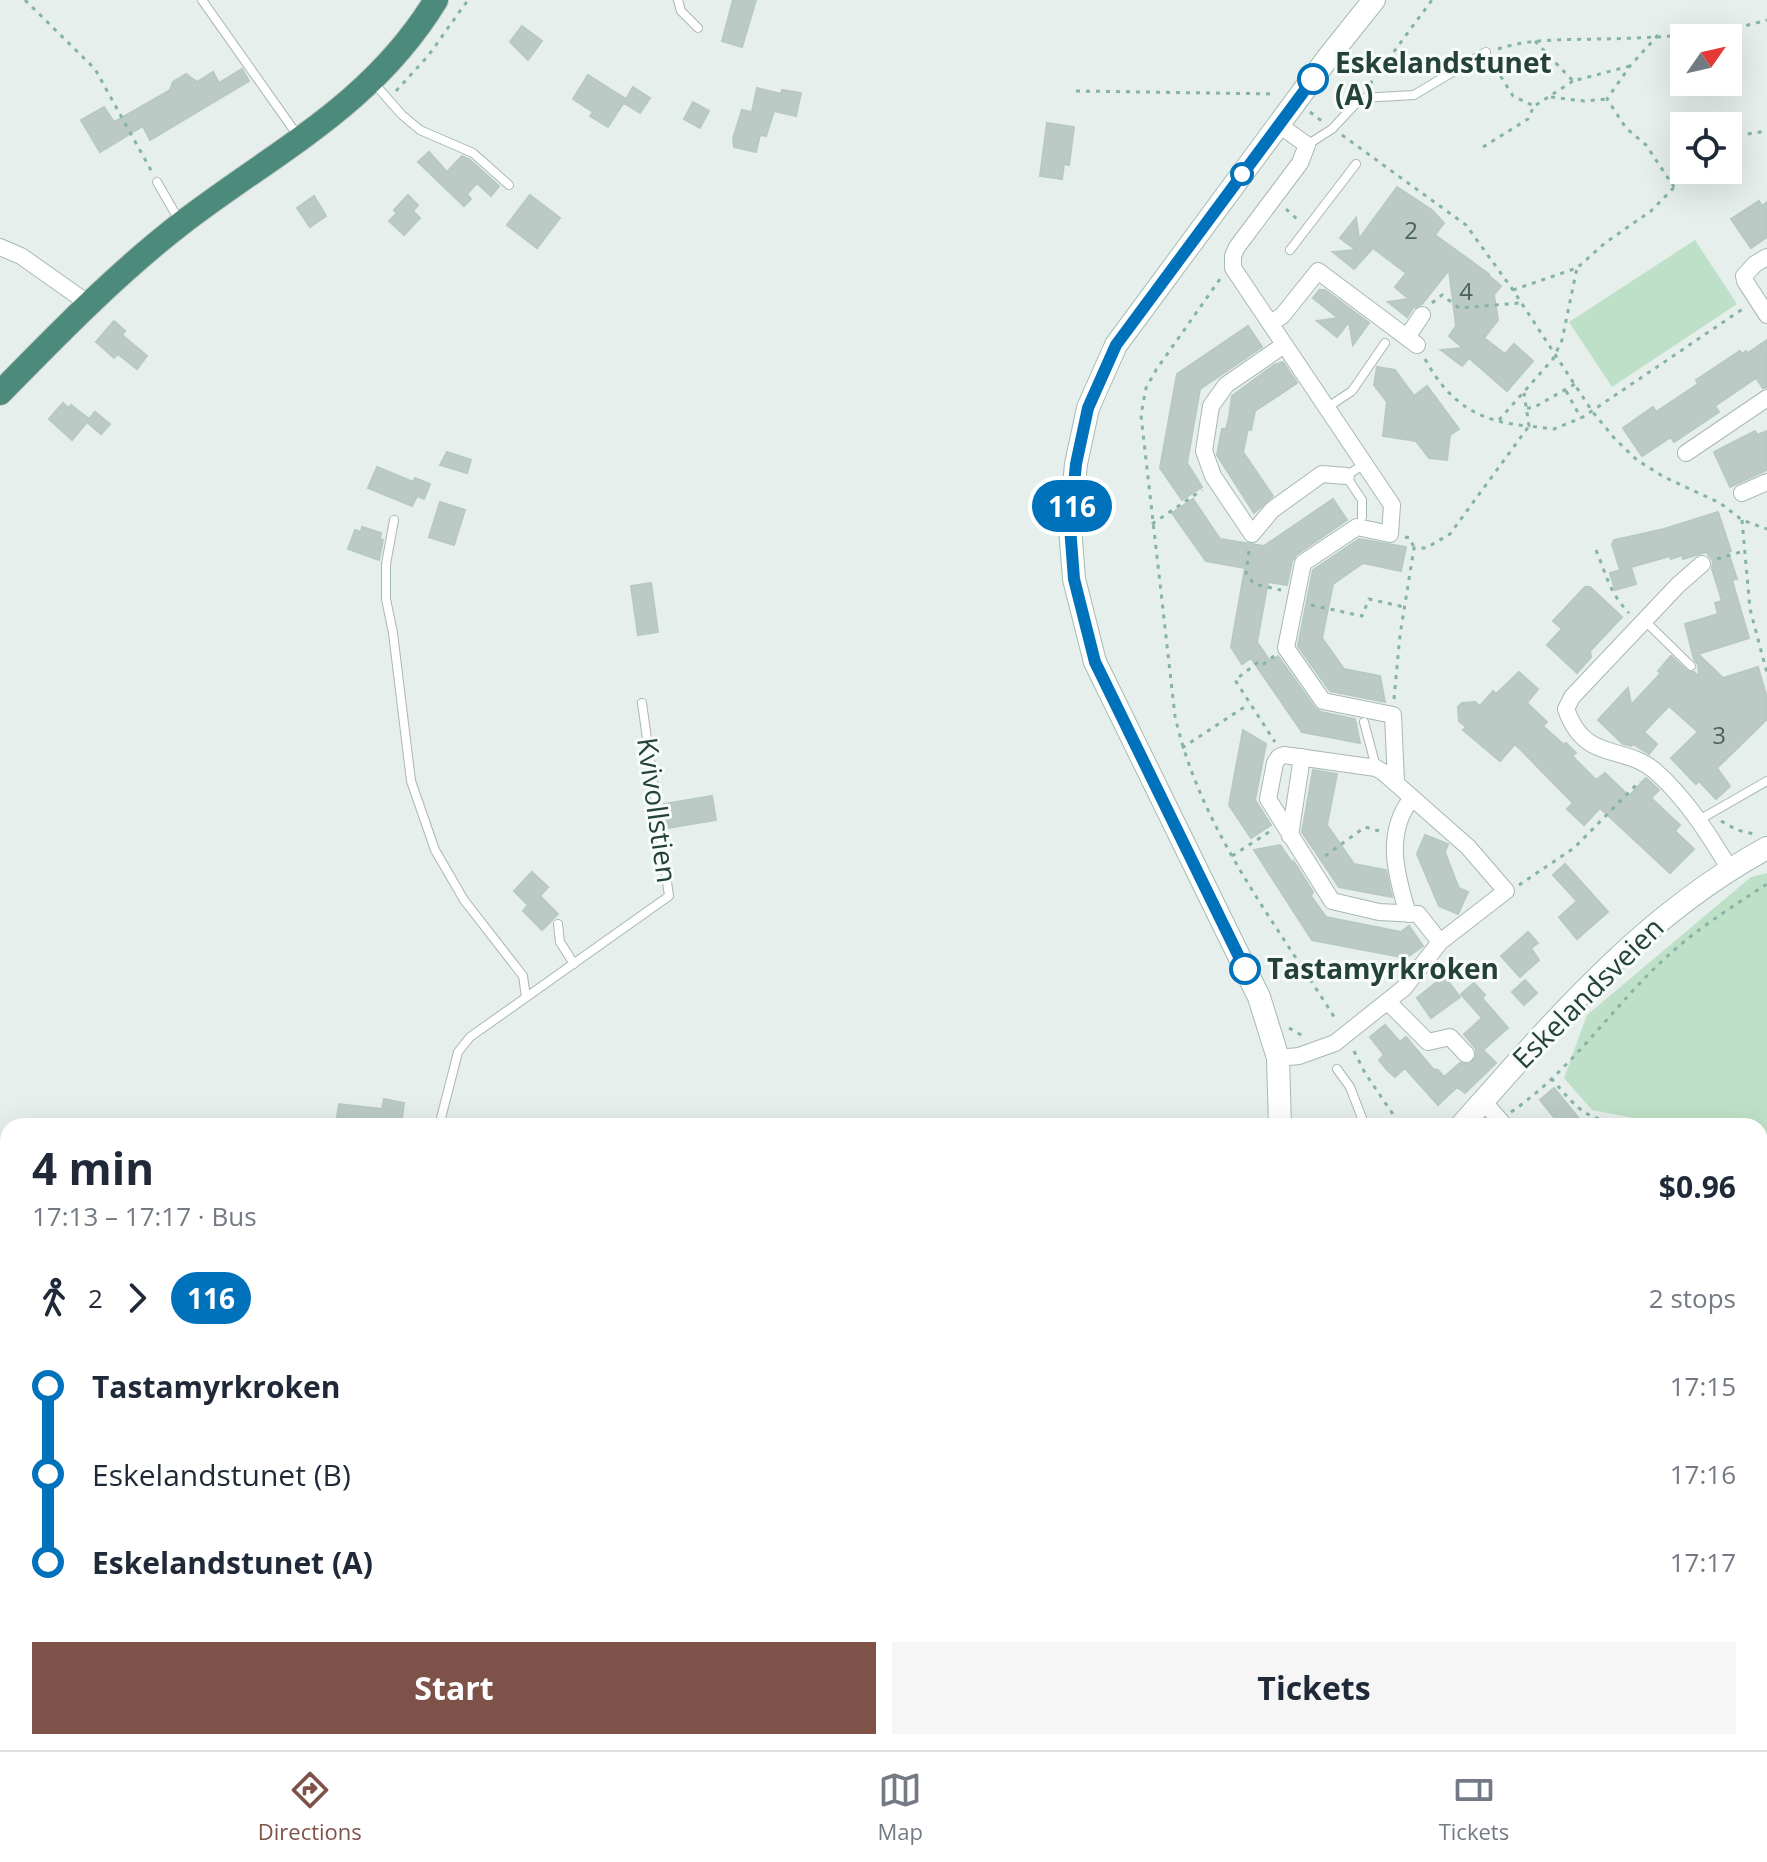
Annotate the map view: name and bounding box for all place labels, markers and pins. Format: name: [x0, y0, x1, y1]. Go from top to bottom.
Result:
place label: Eskelandstunet (A): [1335, 43, 1552, 113]
marker: Eskelandstunet (A): [1298, 64, 1328, 94]
unlabelled marker: [1231, 163, 1253, 185]
place label: Tastamyrkroken: [1267, 949, 1499, 987]
marker: Tastamyrkroken: [1230, 954, 1260, 984]

